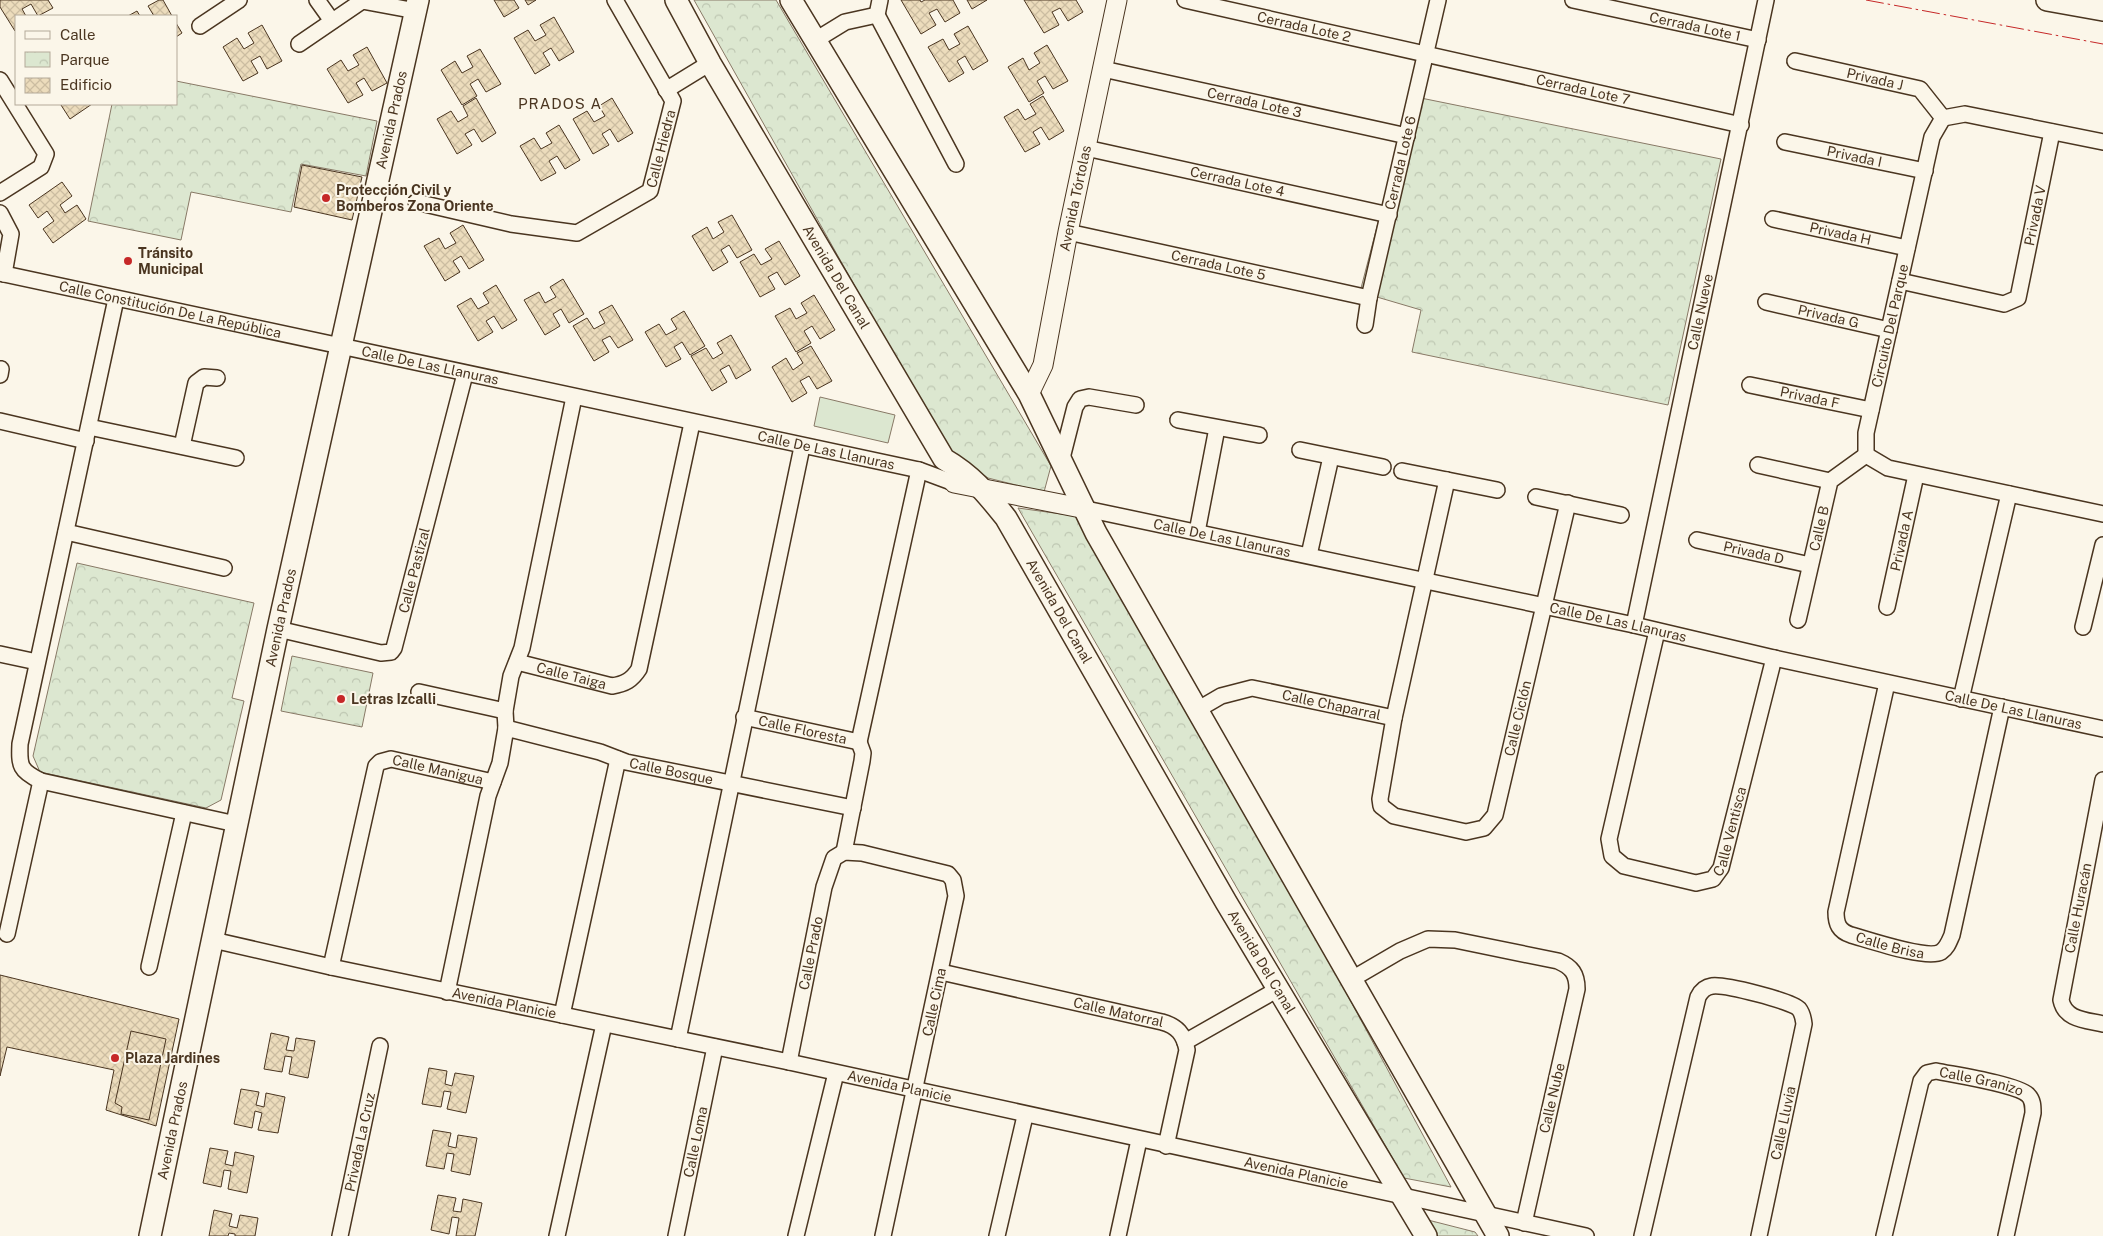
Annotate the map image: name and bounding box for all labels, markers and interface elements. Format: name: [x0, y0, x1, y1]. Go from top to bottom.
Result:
street label: Cerrada Lote 2: [1256, 8, 1353, 45]
street label: Cerrada Lote 1: [1648, 9, 1742, 44]
legend: [15, 15, 178, 105]
text: Calle: [60, 26, 96, 43]
text: Parque: [60, 51, 110, 68]
street label: Privada J: [1845, 65, 1905, 93]
street label: Avenida Prados: [373, 69, 410, 170]
street label: Cerrada Lote 7: [1535, 71, 1632, 108]
text: Edificio: [60, 76, 112, 93]
street label: Cerrada Lote 3: [1206, 84, 1303, 121]
district label: PRADOS A: [518, 95, 602, 112]
street label: Calle Hiedra: [643, 108, 678, 189]
street label: Cerrada Lote 6: [1382, 114, 1419, 212]
street label: Privada I: [1825, 143, 1884, 170]
street label: Avenida Tórtolas: [1057, 144, 1094, 253]
street label: Cerrada Lote 4: [1189, 163, 1286, 200]
place label: Protección Civil y Bomberos Zona Oriente: [336, 182, 493, 214]
street label: Privada V: [2021, 183, 2049, 247]
marker: Protección Civil y Bomberos Zona Oriente: [320, 192, 332, 204]
street label: Privada H: [1808, 219, 1873, 248]
street label: Avenida Del Canal: [800, 222, 873, 332]
place label: Tránsito Municipal: [138, 245, 204, 277]
street label: Cerrada Lote 5: [1170, 247, 1267, 283]
marker: Tránsito Municipal: [122, 255, 134, 267]
street label: Circuito Del Parque: [1868, 262, 1911, 389]
street label: Calle Nueve: [1684, 272, 1716, 352]
street label: Calle Constitución De La República: [58, 278, 283, 341]
street label: Privada G: [1796, 301, 1861, 331]
street label: Calle De Las Llanuras: [360, 343, 500, 388]
street label: Privada F: [1779, 383, 1841, 411]
street label: Calle De Las Llanuras: [756, 428, 896, 473]
street label: Calle B: [1806, 504, 1832, 553]
street label: Privada A: [1887, 509, 1916, 573]
street label: Calle De Las Llanuras: [1152, 515, 1292, 560]
street label: Calle Pastizal: [395, 526, 433, 615]
street label: Privada D: [1722, 538, 1786, 567]
street label: Avenida Del Canal: [1023, 556, 1096, 666]
street label: Avenida Prados: [262, 567, 299, 668]
street label: Calle De Las Llanuras: [1548, 599, 1688, 645]
street label: Calle Taiga: [535, 659, 608, 692]
street label: Calle Ciclón: [1501, 679, 1534, 758]
street label: Calle Chaparral: [1281, 687, 1382, 723]
street label: Calle De Las Llanuras: [1943, 687, 2084, 732]
place label: Letras Izcalli: [351, 691, 436, 707]
marker: Letras Izcalli: [335, 693, 347, 705]
street label: Calle Floresta: [757, 712, 848, 747]
street label: Calle Manigua: [391, 752, 485, 788]
street label: Calle Bosque: [628, 755, 715, 788]
street label: Calle Ventisca: [1710, 785, 1749, 879]
street label: Calle Huracán: [2061, 861, 2095, 955]
street label: Avenida Del Canal: [1225, 907, 1299, 1016]
street label: Calle Prado: [796, 915, 826, 991]
street label: Calle Brisa: [1854, 929, 1925, 961]
street label: Calle Cima: [919, 966, 949, 1038]
street label: Avenida Planicie: [451, 984, 558, 1022]
street label: Calle Matorral: [1072, 994, 1165, 1030]
place label: Plaza Jardines: [125, 1050, 220, 1066]
marker: Plaza Jardines: [109, 1052, 121, 1064]
street label: Calle Nube: [1536, 1061, 1568, 1135]
street label: Calle Granizo: [1938, 1064, 2026, 1099]
street label: Avenida Planicie: [846, 1067, 953, 1105]
street label: Avenida Prados: [154, 1080, 190, 1181]
street label: Calle Lluvia: [1767, 1085, 1799, 1161]
street label: Privada La Cruz: [342, 1091, 378, 1193]
street label: Calle Loma: [680, 1105, 711, 1179]
street label: Avenida Planicie: [1243, 1154, 1350, 1192]

